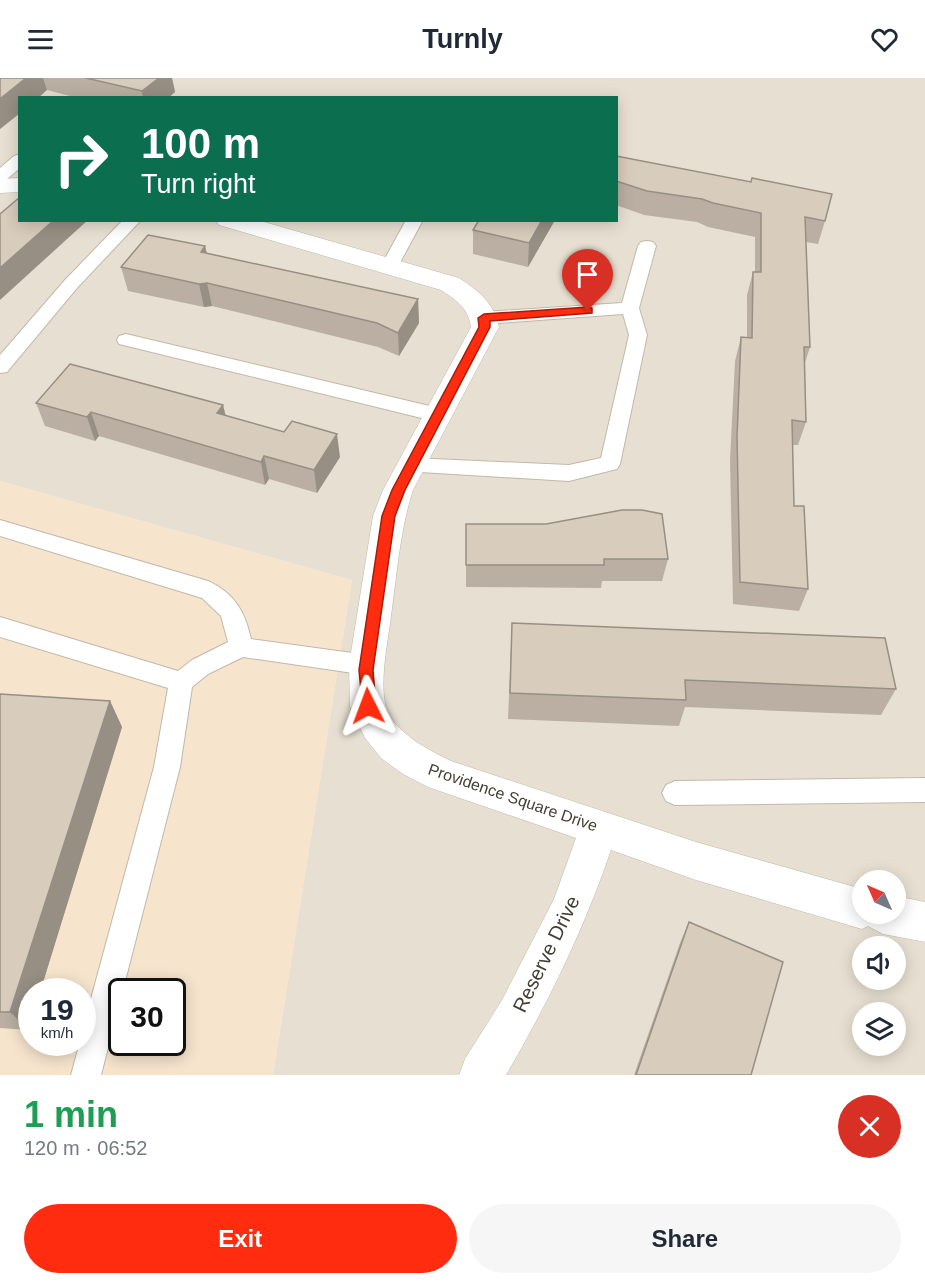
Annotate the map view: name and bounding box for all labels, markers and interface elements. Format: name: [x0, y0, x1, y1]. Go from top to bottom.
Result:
icon: menu: [24, 23, 57, 56]
icon: heart: [868, 23, 901, 56]
text: Turnly: [422, 24, 503, 54]
icon: right: [42, 120, 120, 198]
text: 100 m: [141, 120, 260, 167]
text: Turn right: [141, 169, 256, 199]
pin: [562, 249, 613, 311]
icon: arrive: [571, 258, 604, 291]
position arrow: [336, 674, 400, 738]
street label: Providence Square Drive: [426, 760, 600, 834]
north arrow: [852, 870, 906, 924]
map controls: [852, 870, 906, 1056]
street label: Reserve Drive: [508, 892, 584, 1016]
button: sound: [852, 936, 906, 990]
speed limit sign: 30: [108, 978, 186, 1056]
text: 19: [40, 993, 74, 1026]
button: layers: [852, 1002, 906, 1056]
text: km/h: [41, 1024, 73, 1041]
text: 1 min: [24, 1094, 118, 1135]
button: close: [838, 1095, 901, 1158]
text: 120 m · 06:52: [24, 1137, 147, 1159]
button: Exit: [24, 1204, 457, 1273]
button: Share: [469, 1204, 901, 1273]

